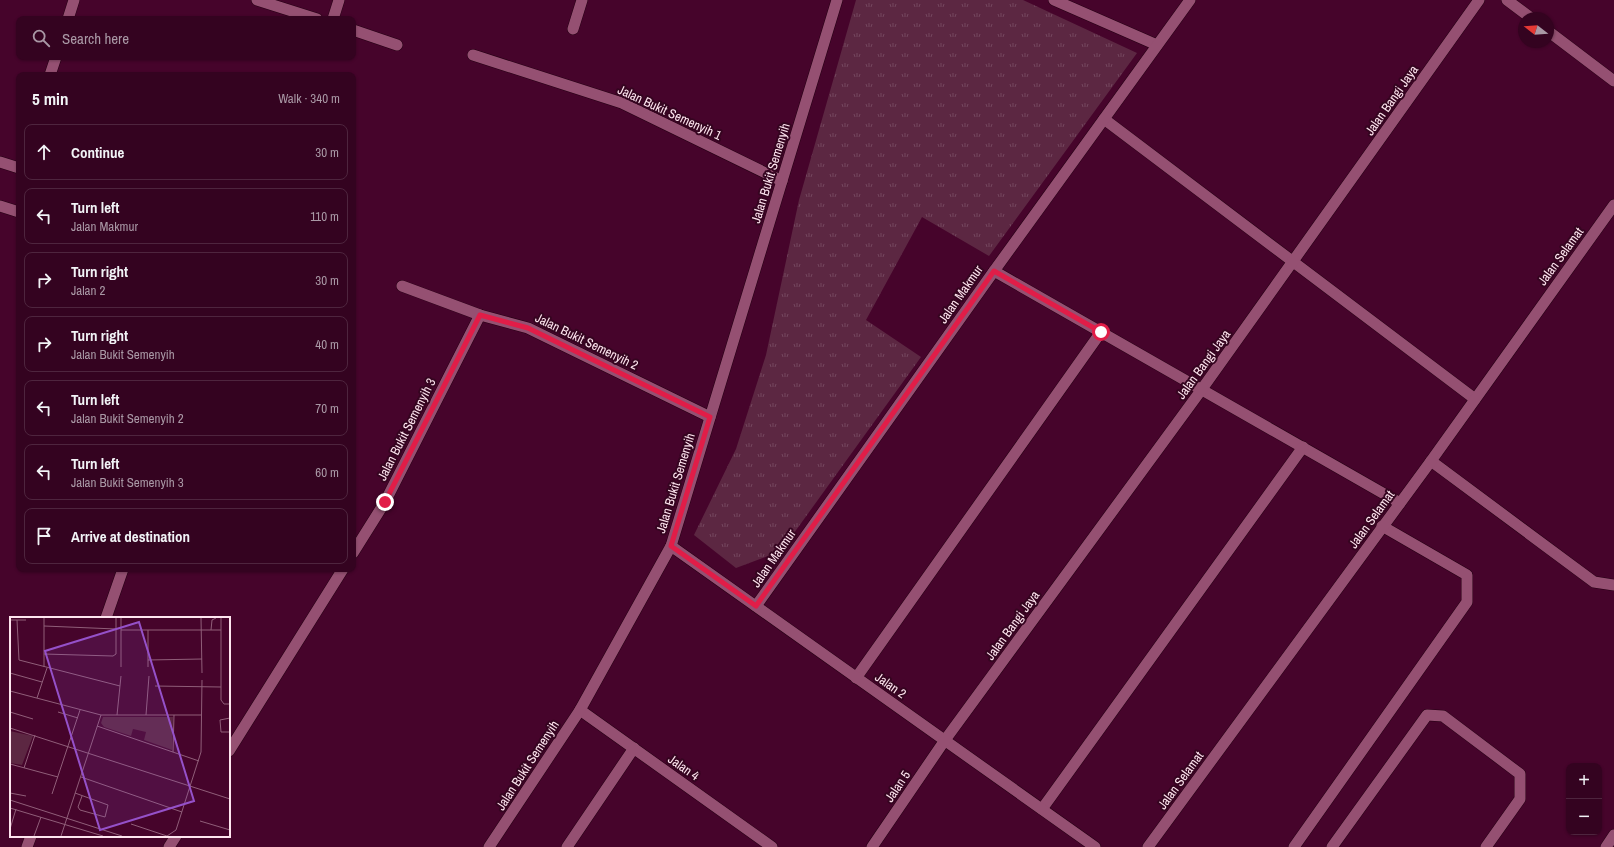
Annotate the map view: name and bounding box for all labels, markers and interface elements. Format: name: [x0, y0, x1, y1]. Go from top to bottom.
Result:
north arrow: [1518, 12, 1554, 48]
search box: [16, 16, 356, 60]
icon: search: [30, 27, 52, 49]
text: Search here: [62, 28, 129, 49]
street label: Jalan Bangi Jaya: [1361, 62, 1422, 139]
street label: Jalan Bukit Semenyih 1: [615, 81, 724, 144]
text: 5 min: [32, 87, 68, 110]
text: Walk · 340 m: [278, 90, 340, 107]
street label: Jalan Bukit Semenyih: [747, 121, 794, 225]
icon: ahead: [33, 141, 55, 163]
text: Continue: [71, 142, 124, 163]
text: 30 m: [315, 144, 339, 161]
text: Turn left: [71, 197, 119, 218]
icon: left: [33, 205, 55, 227]
text: 110 m: [310, 208, 339, 225]
text: Jalan Makmur: [71, 218, 138, 235]
street label: Jalan Selamat: [1534, 224, 1587, 289]
text: Turn right: [71, 261, 128, 282]
street label: Jalan Makmur: [934, 262, 987, 327]
icon: right: [33, 269, 55, 291]
text: 30 m: [315, 272, 339, 289]
text: Jalan 2: [71, 282, 105, 299]
street label: Jalan Bukit Semenyih 2: [532, 309, 641, 374]
route start: [1092, 323, 1110, 341]
text: Turn right: [71, 325, 128, 346]
street label: Jalan Bangi Jaya: [1172, 326, 1234, 402]
icon: right: [33, 333, 55, 355]
text: 40 m: [315, 336, 339, 353]
text: Jalan Bukit Semenyih: [71, 346, 175, 363]
street label: Jalan Bukit Semenyih 3: [373, 375, 440, 483]
text: Turn left: [71, 389, 119, 410]
icon: left: [33, 397, 55, 419]
text: 70 m: [315, 400, 339, 417]
text: Jalan Bukit Semenyih 2: [71, 410, 184, 427]
street label: Jalan Bukit Semenyih: [652, 431, 699, 535]
text: Turn left: [71, 453, 119, 474]
icon: left: [33, 461, 55, 483]
text: 60 m: [315, 464, 339, 481]
text: Jalan Bukit Semenyih 3: [71, 474, 184, 491]
street label: Jalan Selamat: [1345, 487, 1398, 552]
route end: [376, 493, 394, 511]
icon: arrive: [33, 525, 55, 547]
text: Arrive at destination: [71, 526, 190, 547]
street label: Jalan Makmur: [747, 526, 800, 591]
street label: Jalan Bangi Jaya: [981, 587, 1043, 663]
inset map: [10, 617, 230, 837]
street label: Jalan 2: [872, 669, 910, 702]
street label: Jalan Bukit Semenyih: [492, 717, 563, 813]
street label: Jalan Selamat: [1154, 748, 1207, 813]
street label: Jalan 4: [665, 751, 703, 784]
map controls: [1566, 763, 1602, 835]
button: +: [1566, 763, 1602, 799]
street label: Jalan 5: [881, 767, 914, 805]
button: −: [1566, 799, 1602, 835]

